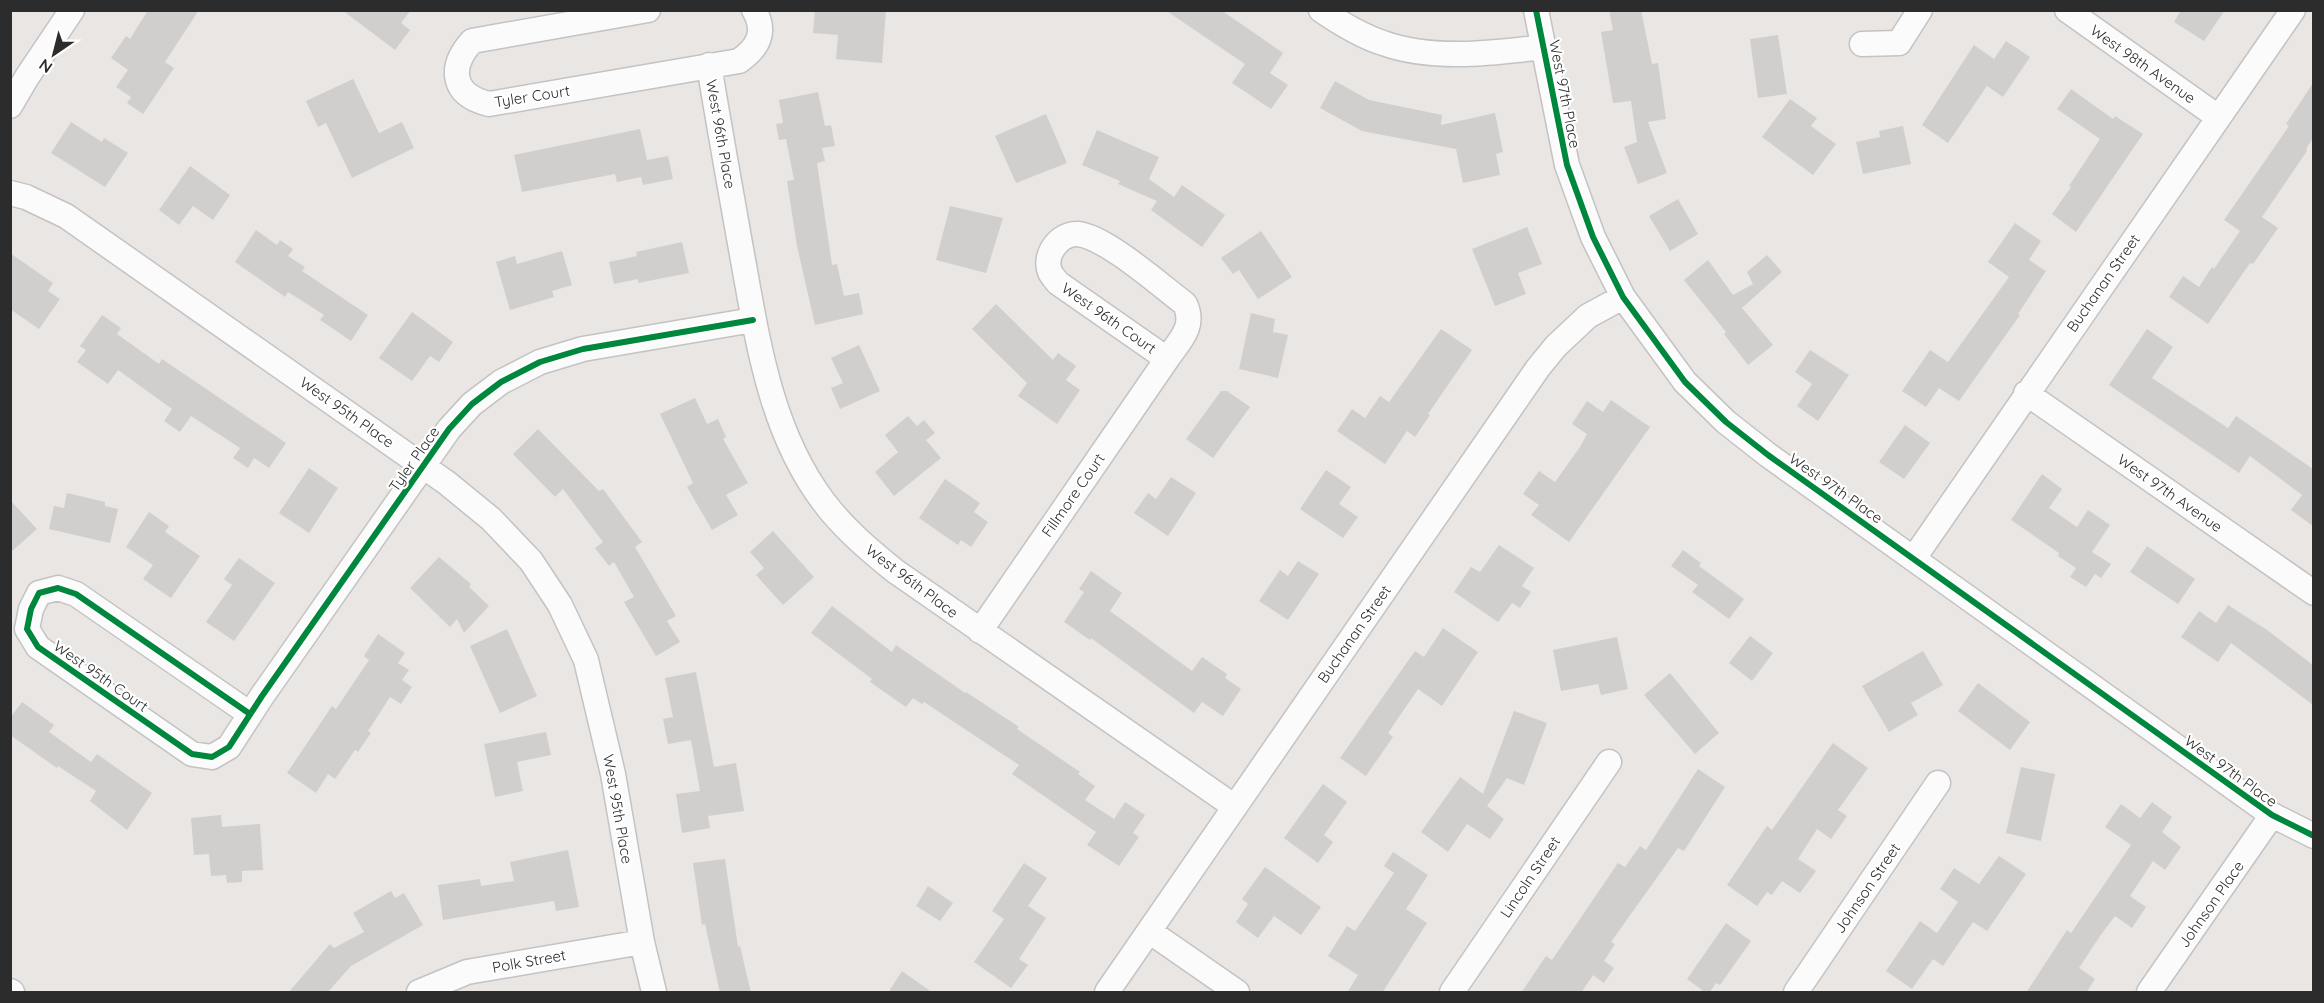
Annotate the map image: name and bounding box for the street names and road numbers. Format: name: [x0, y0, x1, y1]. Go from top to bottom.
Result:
street label: West 98th Avenue: [2087, 21, 2199, 107]
street label: West 97th Place: [1545, 38, 1585, 150]
street label: West 96th Place: [702, 78, 740, 190]
street label: Tyler Court: [493, 81, 571, 111]
street label: Buchanan Street: [2062, 230, 2144, 336]
street label: West 96th Court: [1058, 278, 1160, 358]
street label: West 95th Place: [296, 372, 398, 452]
street label: Tyler Place: [385, 423, 443, 495]
street label: West 97th Place: [1785, 449, 1887, 527]
street label: Fillmore Court: [1037, 450, 1109, 540]
street label: West 97th Avenue: [2114, 450, 2226, 536]
street label: West 96th Place: [862, 540, 962, 622]
street label: Buchanan Street: [1313, 581, 1395, 687]
street label: West 95th Court: [50, 636, 152, 716]
street label: West 97th Place: [2181, 731, 2281, 811]
street label: West 95th Place: [599, 753, 637, 865]
street label: Lincoln Street: [1496, 833, 1564, 921]
street label: Johnson Street: [1830, 839, 1904, 937]
street label: Johnson Place: [2174, 857, 2248, 951]
street label: Polk Street: [491, 945, 567, 977]

